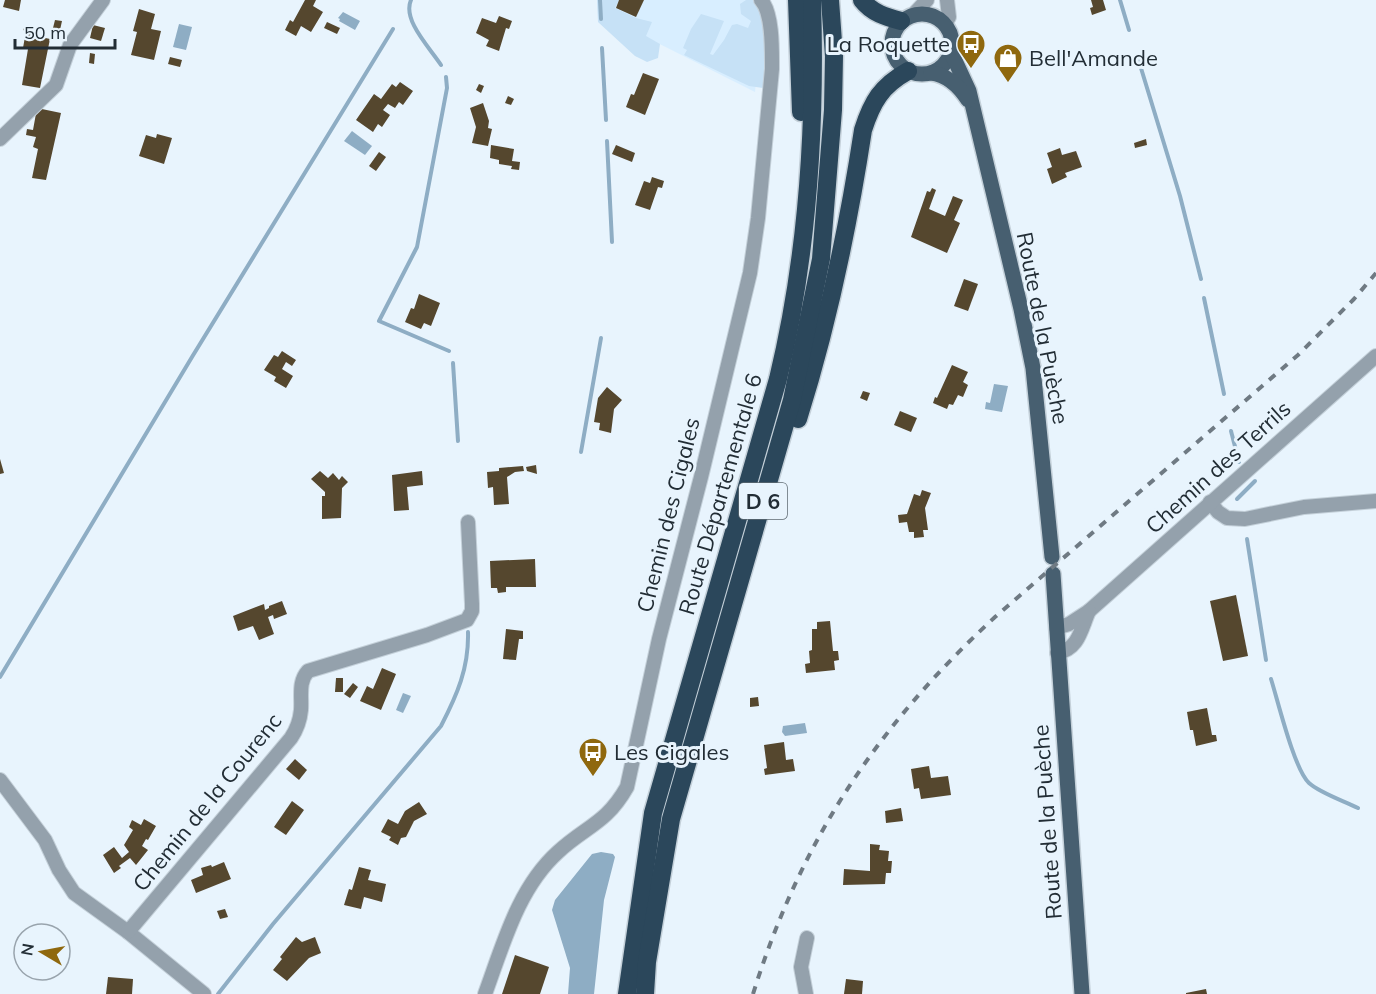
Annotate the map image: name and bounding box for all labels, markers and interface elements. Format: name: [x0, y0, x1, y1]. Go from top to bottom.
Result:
scale bar: [15, 12, 116, 50]
text: 50 m: [24, 21, 66, 44]
bus stop icon: La Roquette: [955, 28, 987, 70]
place label: La Roquette: [827, 30, 950, 58]
shop icon: Bell'Amande: [992, 42, 1024, 84]
place label: Bell'Amande: [1029, 44, 1158, 72]
street label: Route de la Puèche: [1011, 230, 1075, 426]
street label: Route Départementale 6: [672, 370, 768, 618]
street label: Chemin des Terrils: [1140, 394, 1296, 540]
street label: Chemin des Cigales: [630, 415, 706, 615]
road number: D 6: [739, 483, 787, 519]
street label: Chemin de la Courenc: [126, 707, 288, 897]
street label: Route de la Puèche: [1026, 724, 1068, 920]
bus stop icon: Les Cigales: [577, 736, 609, 778]
place label: Les Cigales: [614, 738, 729, 766]
north arrow: [12, 922, 72, 982]
text: N: [16, 942, 38, 957]

